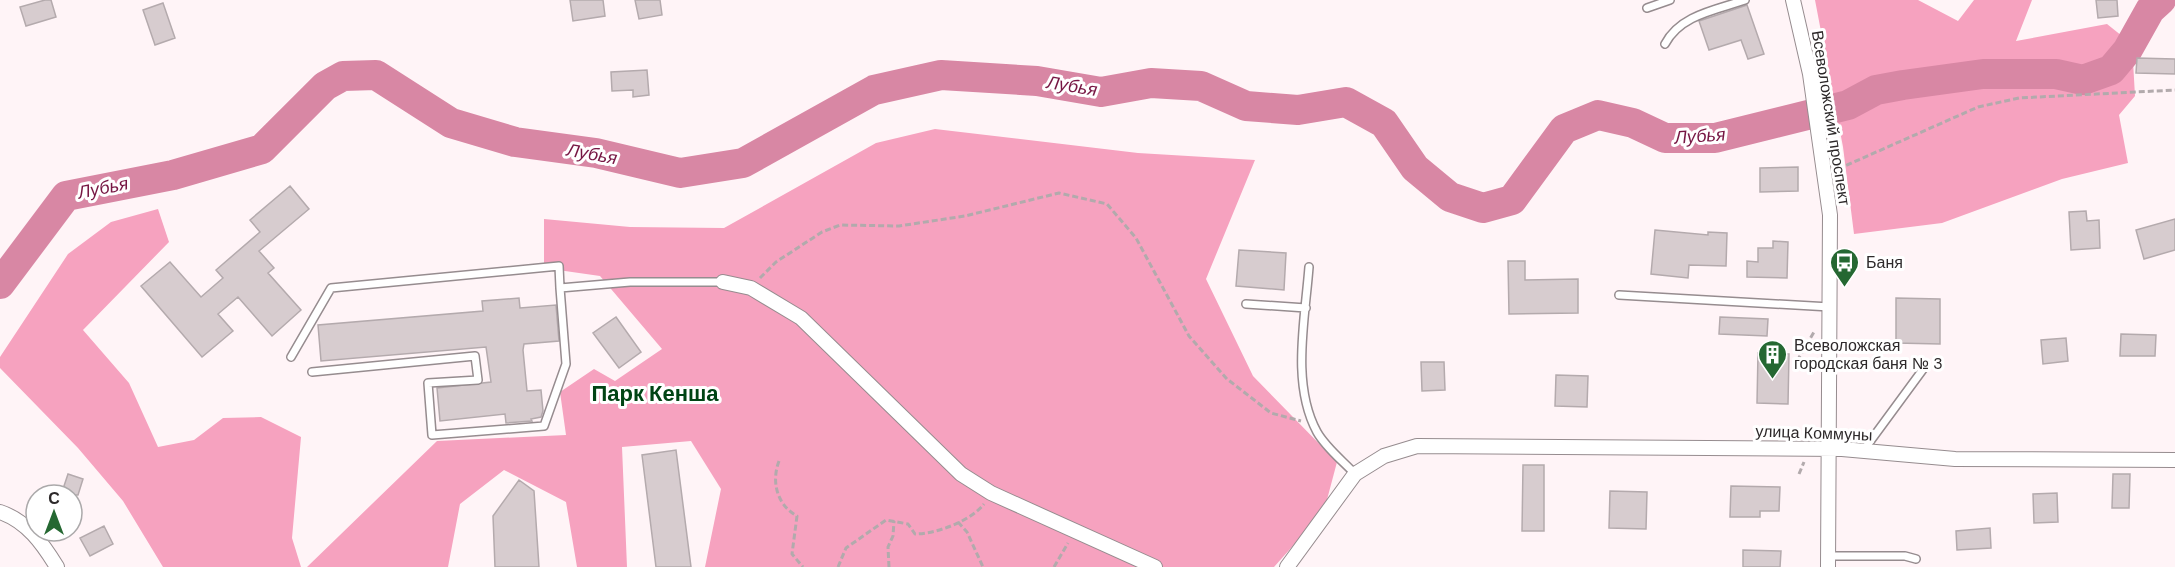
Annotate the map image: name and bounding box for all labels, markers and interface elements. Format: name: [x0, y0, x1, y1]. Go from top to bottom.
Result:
street label: Всеволожский проспект: [1807, 29, 1855, 208]
water label: Лубья: [1044, 70, 1099, 102]
water label: Лубья: [1673, 122, 1727, 150]
water label: Лубья: [564, 138, 620, 170]
water label: Лубья: [75, 171, 131, 205]
bus stop icon: Баня: [1829, 246, 1861, 288]
place label: Баня: [1866, 252, 1903, 273]
place label: Всеволожская городская баня № 3: [1794, 335, 1943, 374]
building icon: Всеволожская городская баня № 3: [1757, 338, 1789, 380]
district label: Парк Кенша: [591, 379, 719, 408]
street label: улица Коммуны: [1755, 420, 1873, 446]
north arrow: [24, 483, 84, 543]
text: С: [48, 488, 60, 509]

